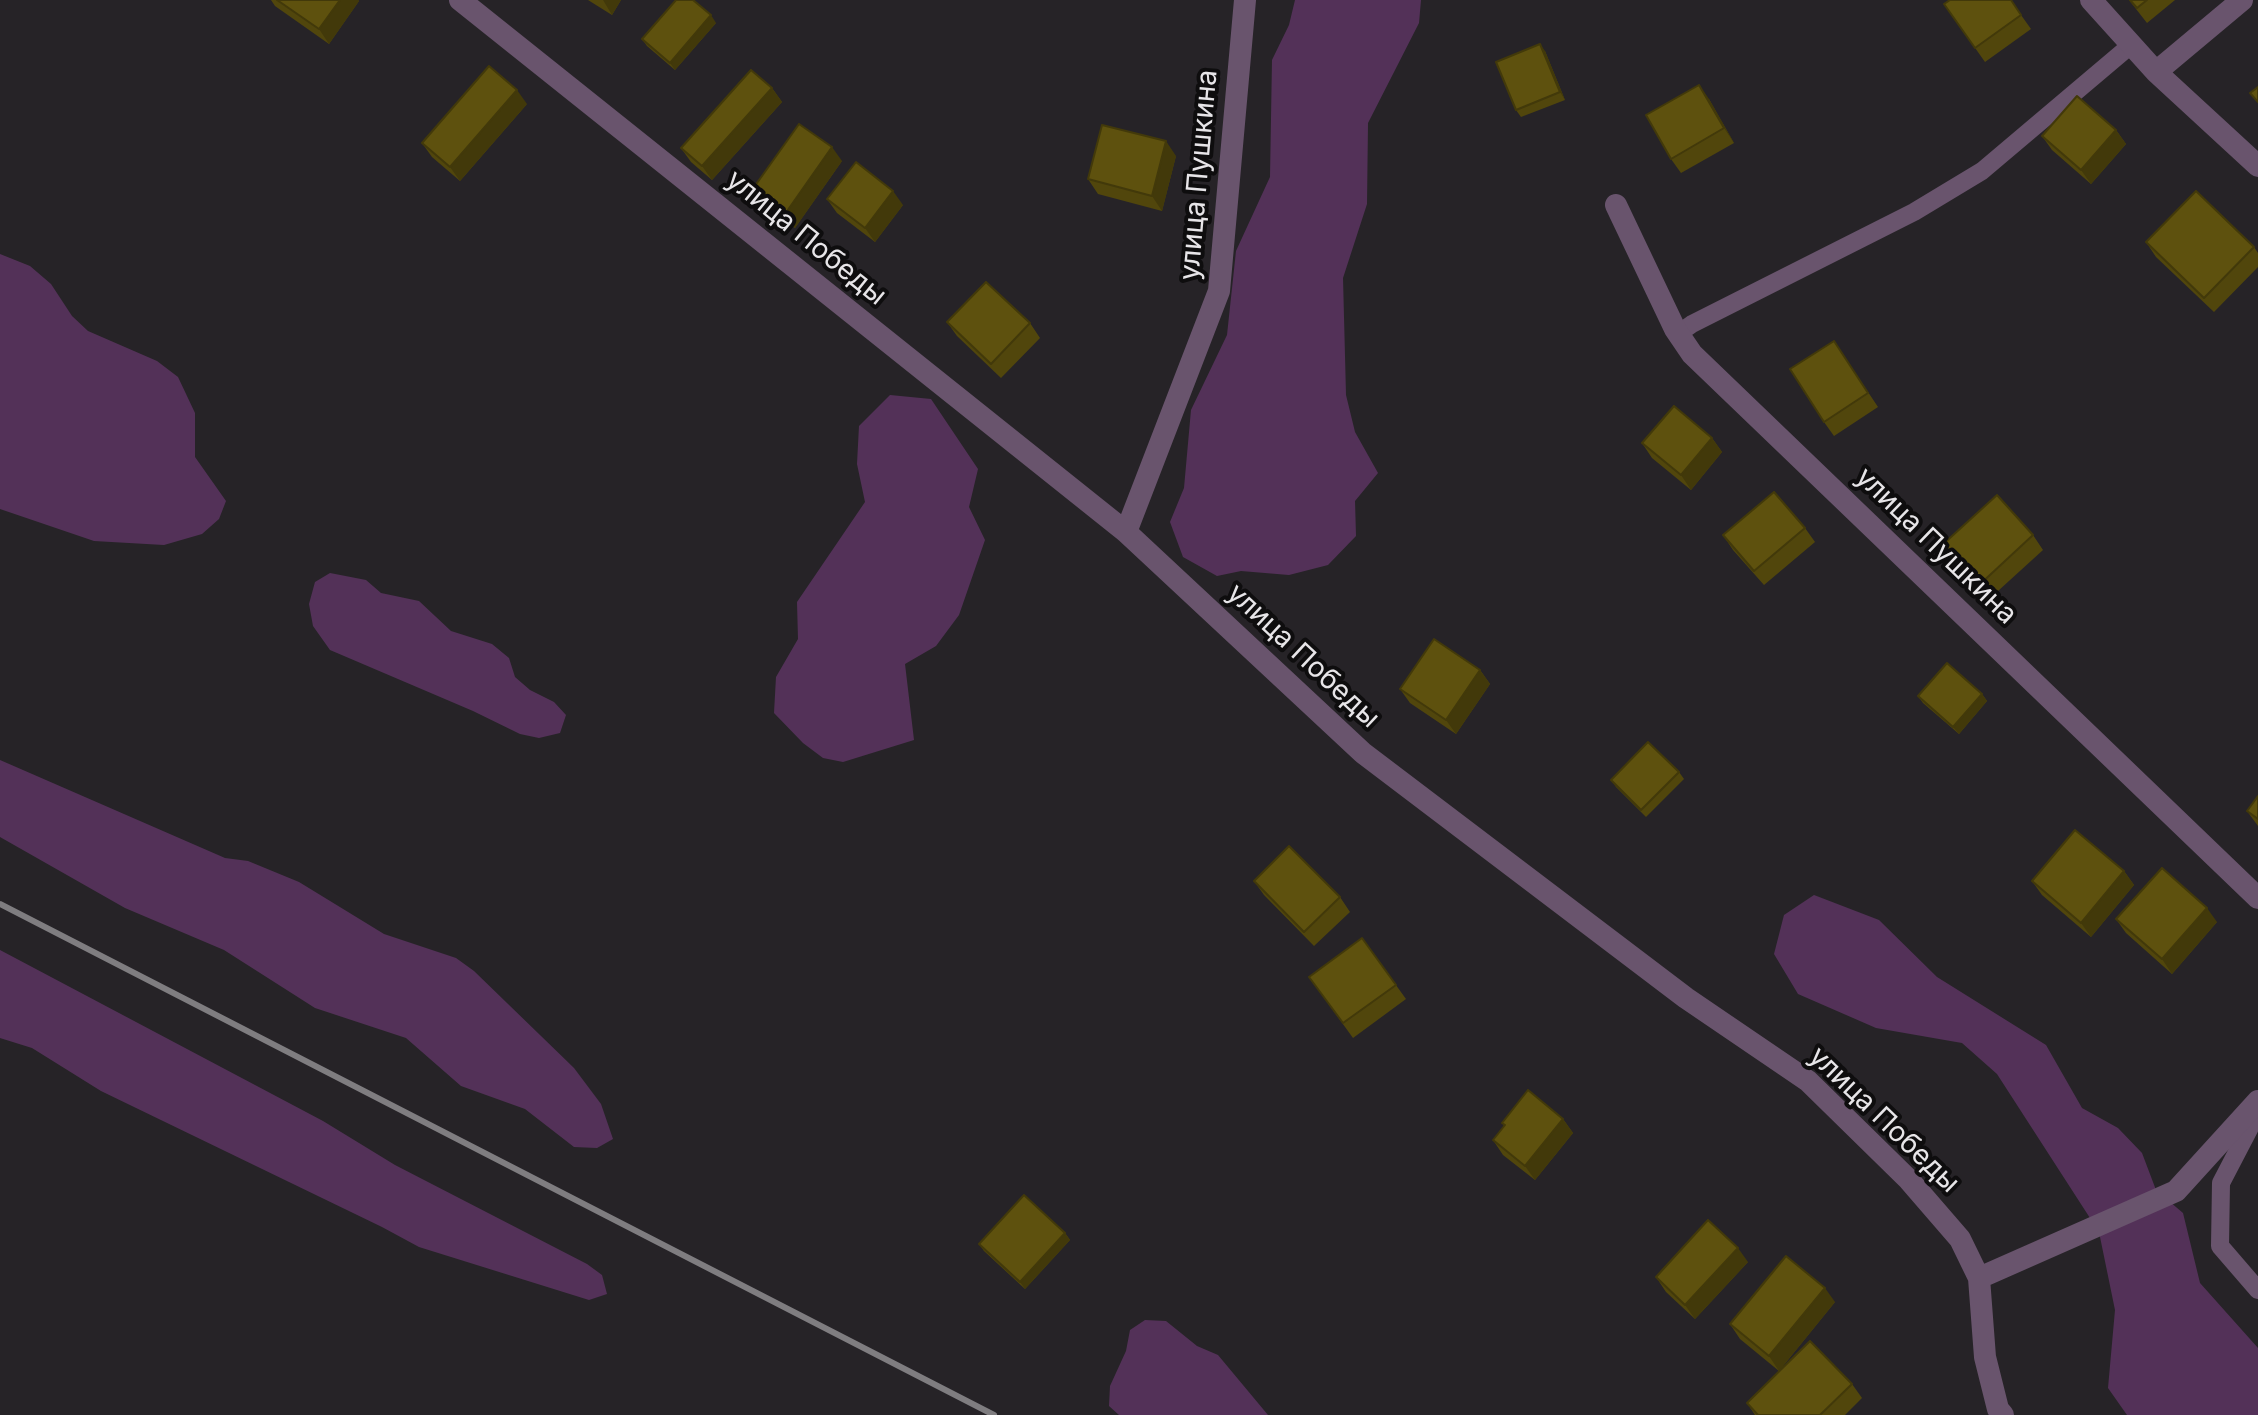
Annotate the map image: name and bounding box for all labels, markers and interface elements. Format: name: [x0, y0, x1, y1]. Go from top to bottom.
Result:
street label: улица Пушкина: [1173, 68, 1225, 282]
street label: улица Победы: [719, 163, 893, 313]
street label: улица Пушкина: [1848, 461, 2024, 631]
street label: улица Победы: [1220, 577, 1386, 735]
street label: улица Победы: [1802, 1040, 1966, 1200]

